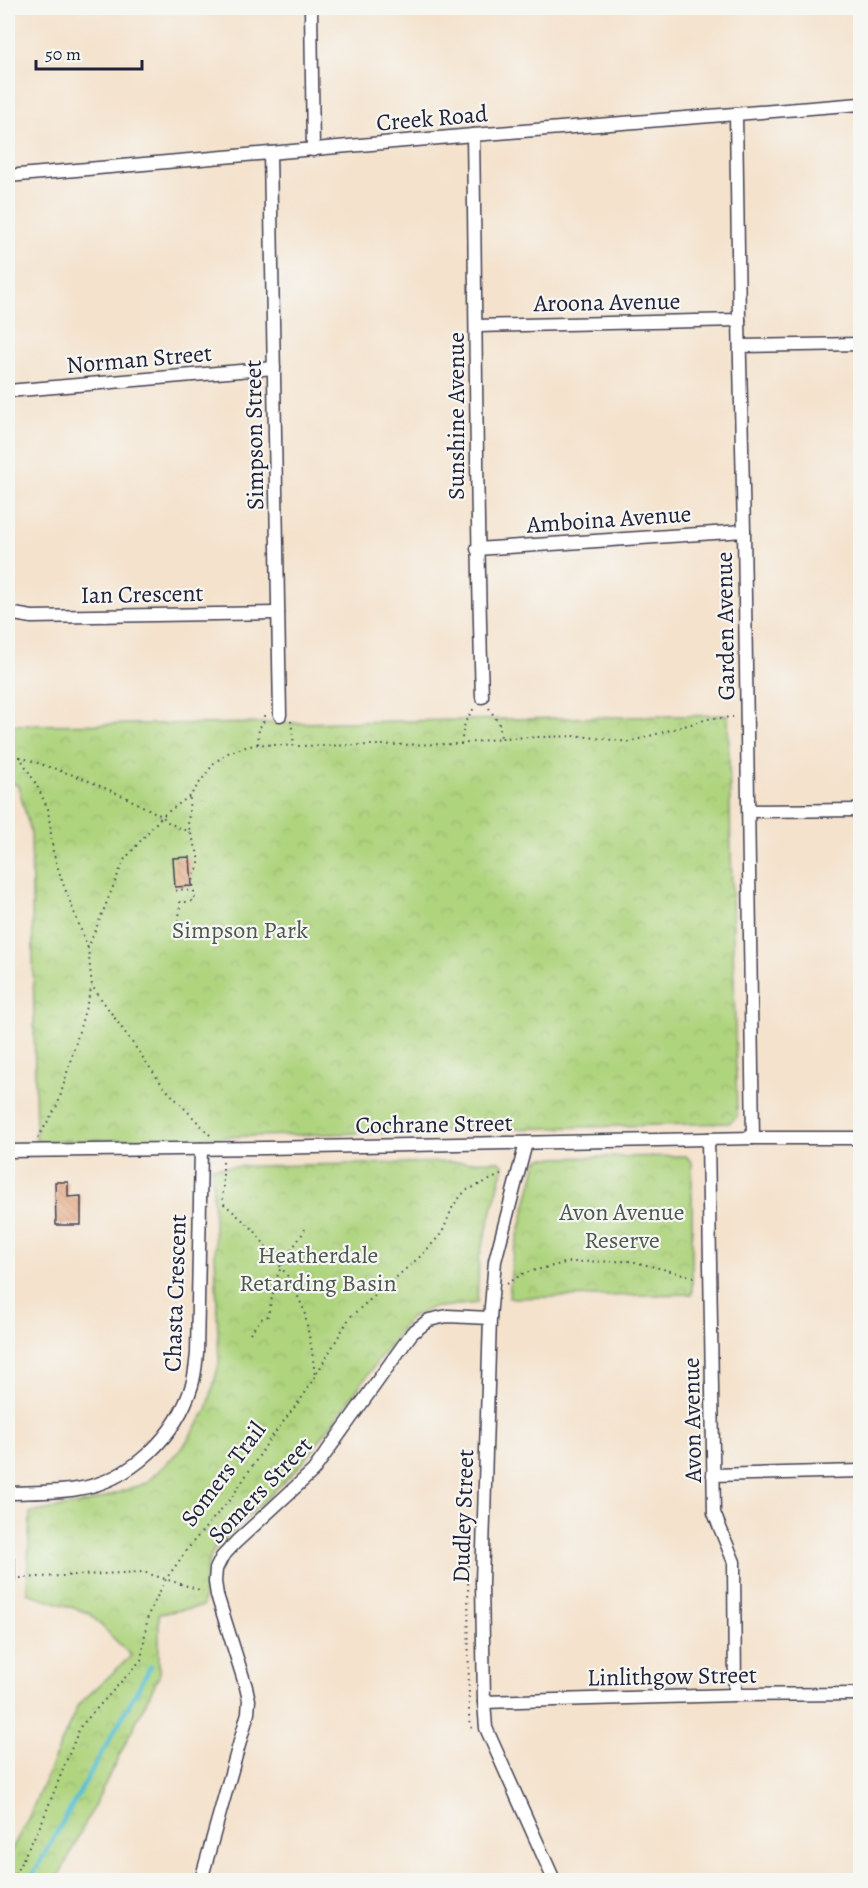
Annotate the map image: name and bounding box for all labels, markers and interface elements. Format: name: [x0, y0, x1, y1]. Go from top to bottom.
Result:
scale bar: [36, 33, 142, 71]
text: 50 m: [45, 42, 81, 66]
street label: Creek Road: [375, 97, 489, 139]
street label: Aroona Avenue: [532, 285, 681, 319]
street label: Sunshine Avenue: [440, 332, 472, 500]
street label: Norman Street: [65, 337, 213, 381]
street label: Simpson Street: [237, 359, 271, 510]
street label: Amboina Avenue: [525, 497, 692, 541]
street label: Garden Avenue: [708, 551, 742, 701]
street label: Ian Crescent: [80, 577, 204, 611]
park label: Simpson Park: [172, 914, 308, 946]
street label: Cochrane Street: [355, 1107, 513, 1141]
park label: Avon Avenue Reserve: [558, 1196, 685, 1256]
street label: Chasta Crescent: [156, 1213, 194, 1373]
park label: Heatherdale Retarding Basin: [239, 1239, 397, 1299]
street label: Avon Avenue: [675, 1357, 709, 1484]
street label: Somers Trail: [173, 1415, 273, 1533]
street label: Somers Street: [201, 1429, 319, 1551]
street label: Dudley Street: [445, 1448, 481, 1583]
street label: Linlithgow Street: [587, 1659, 757, 1693]

